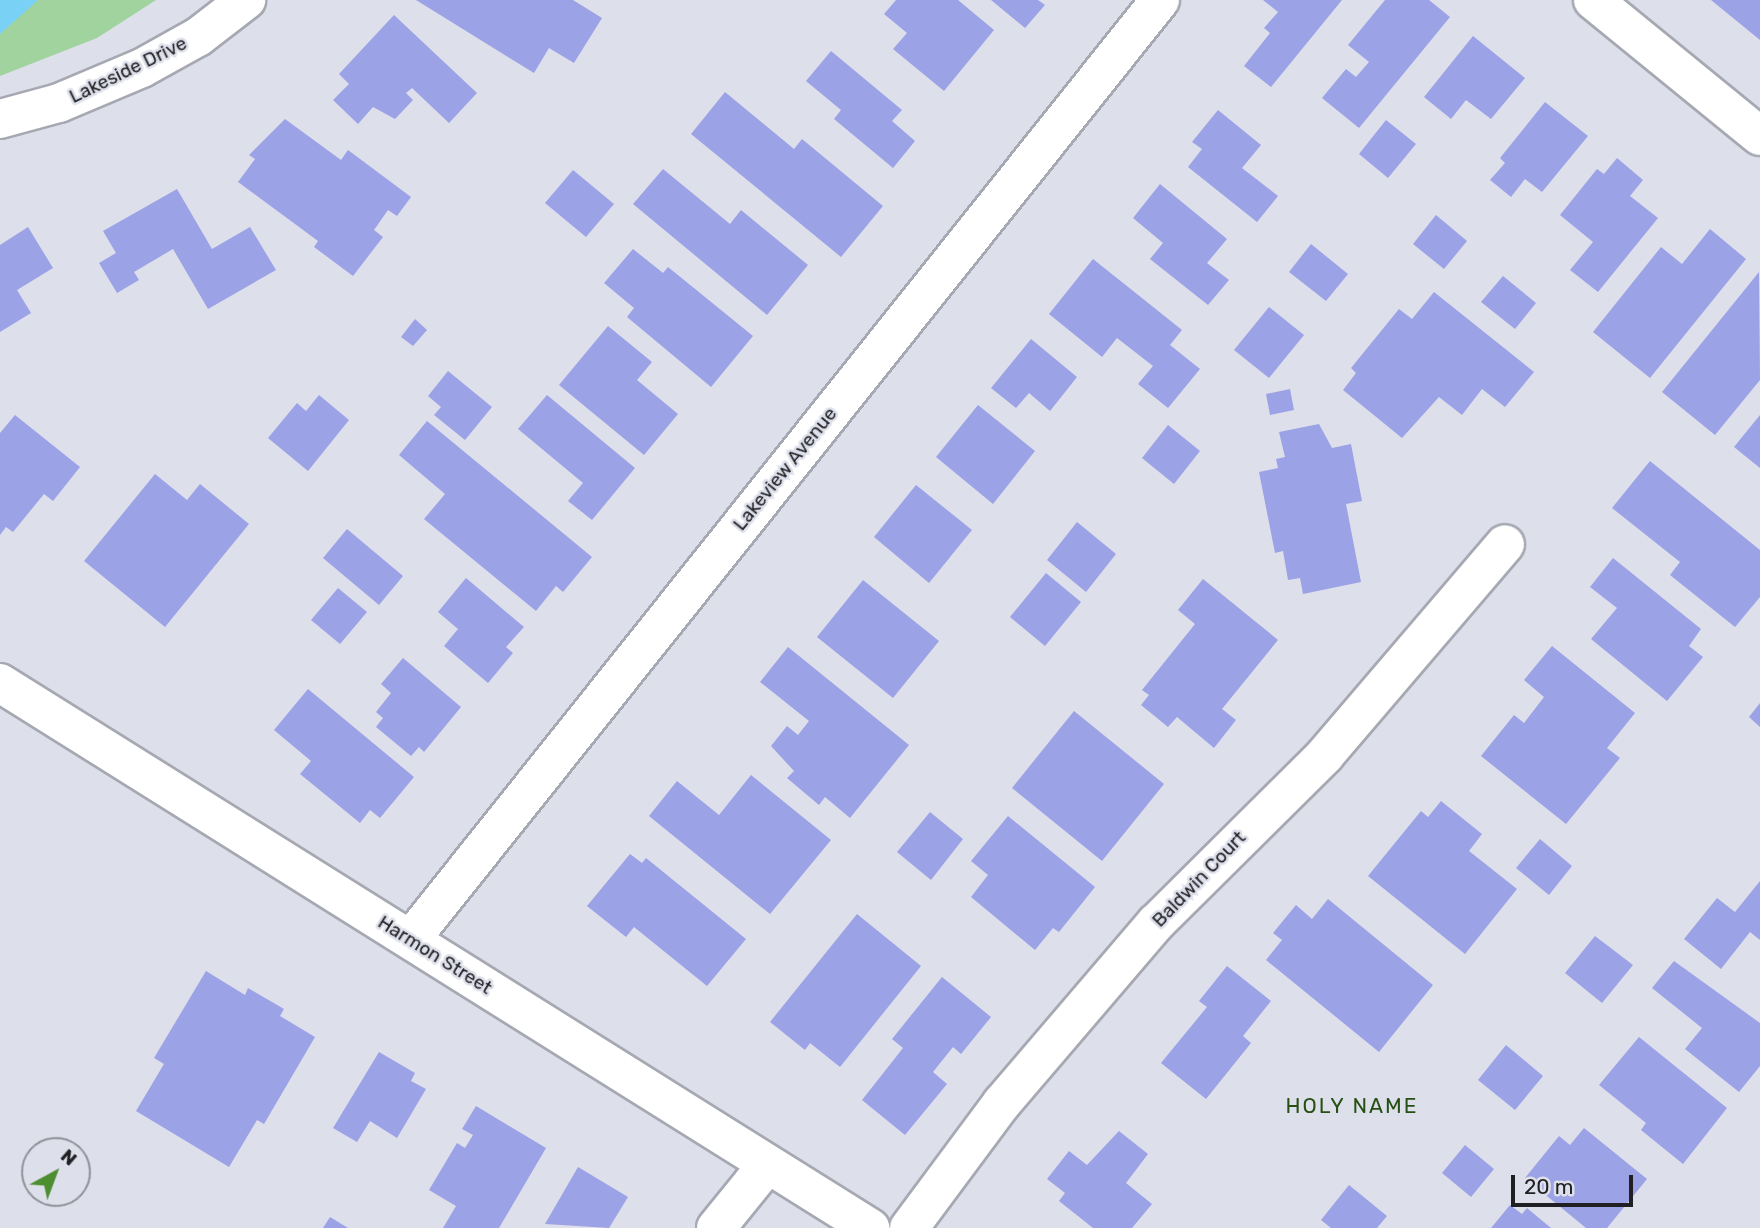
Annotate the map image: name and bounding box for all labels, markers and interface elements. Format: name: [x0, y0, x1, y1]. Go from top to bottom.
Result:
street label: Lakeside Drive: [66, 32, 190, 108]
street label: Lakeview Avenue: [728, 402, 842, 536]
street label: Baldwin Court: [1147, 826, 1251, 932]
street label: Harmon Street: [374, 911, 496, 999]
district label: HOLY NAME: [1286, 1093, 1418, 1119]
north arrow: [21, 1137, 91, 1207]
text: N: [56, 1144, 81, 1170]
scale bar: [1515, 1162, 1638, 1206]
text: 20 m: [1524, 1174, 1573, 1199]

